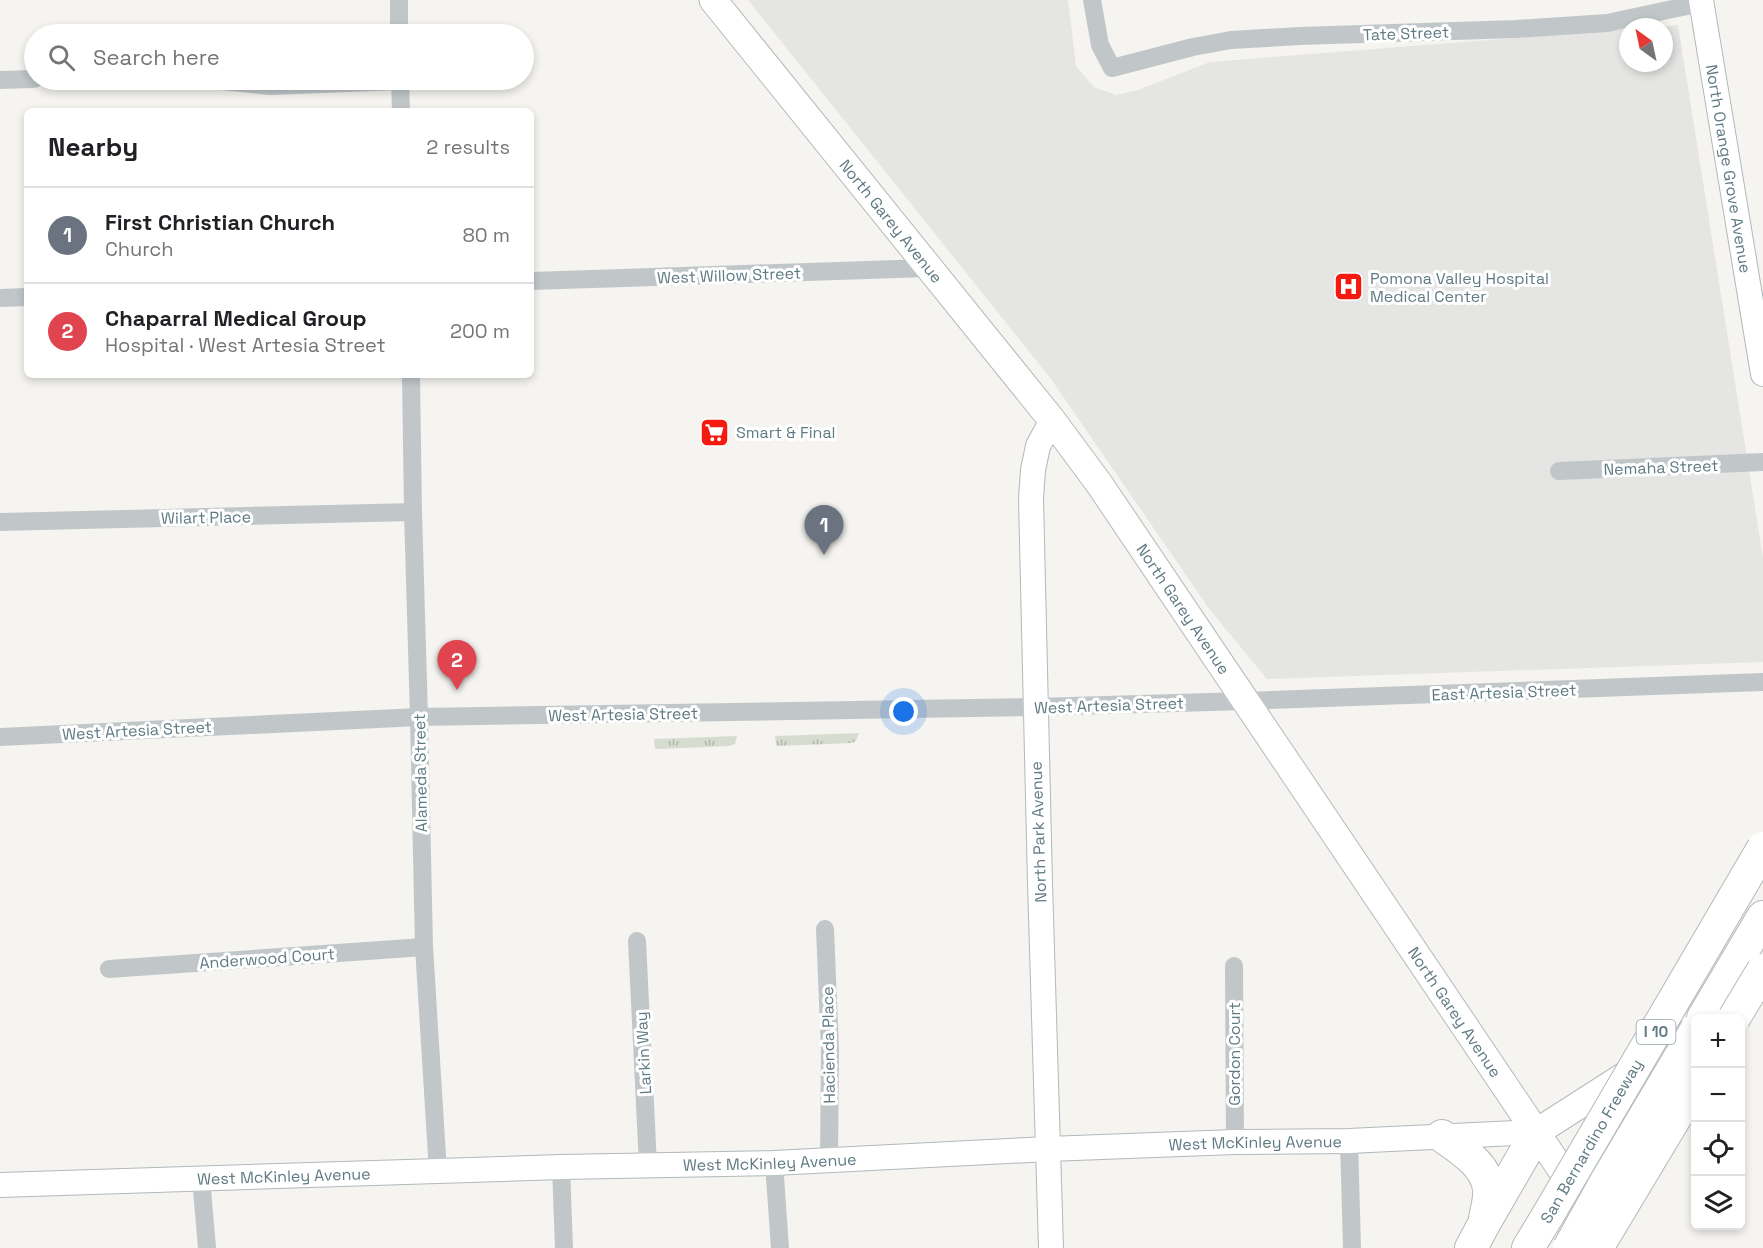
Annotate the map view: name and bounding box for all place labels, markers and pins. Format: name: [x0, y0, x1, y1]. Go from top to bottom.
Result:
place label: Pomona Valley Hospital Medical Center: [1370, 268, 1549, 307]
hospital icon: Pomona Valley Hospital Medical Center: [1333, 271, 1365, 303]
supermarket icon: Smart & Final: [699, 416, 731, 448]
place label: Smart & Final: [736, 422, 836, 443]
pin: 1: [804, 506, 844, 555]
pin: 2: [438, 640, 476, 690]

